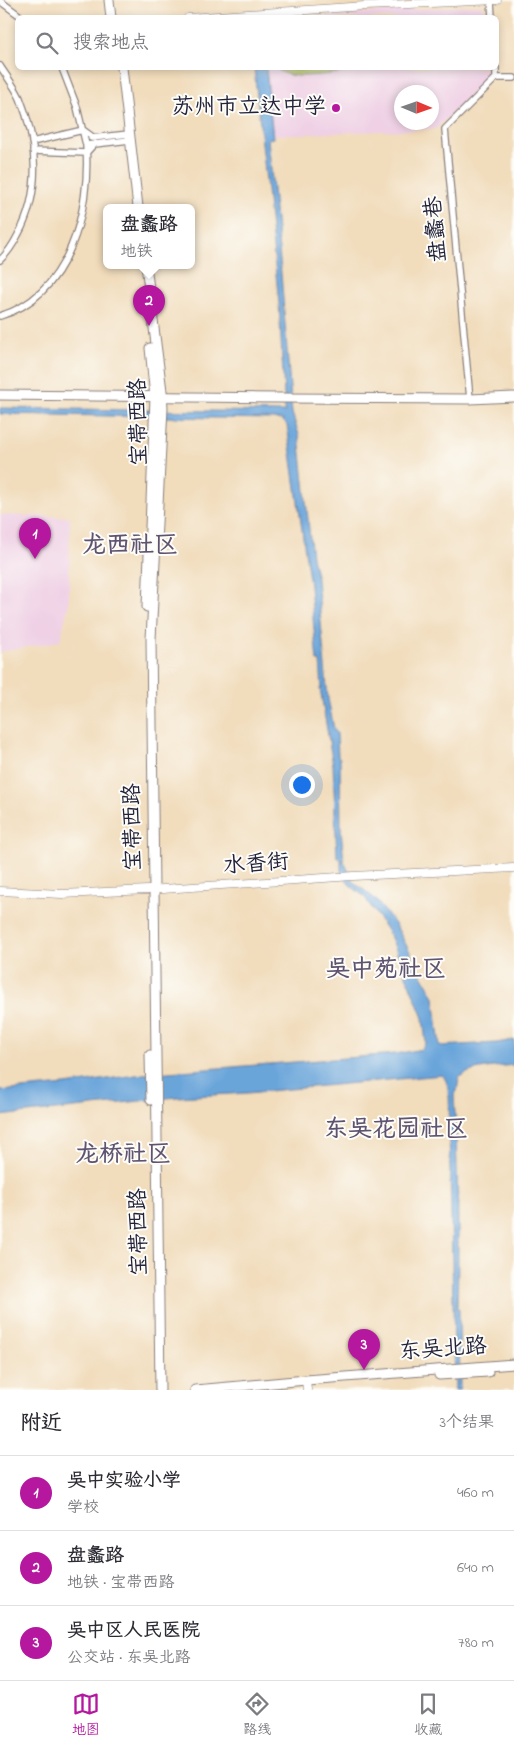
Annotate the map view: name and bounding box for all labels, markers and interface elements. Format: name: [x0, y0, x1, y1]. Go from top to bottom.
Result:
search box: [15, 15, 499, 70]
icon: search: [33, 29, 61, 57]
text: 搜索地点: [73, 30, 149, 57]
north arrow: [394, 85, 439, 130]
place label: 苏州市立达中学: [172, 92, 326, 124]
marker: 苏州市立达中学: [330, 102, 342, 114]
street label: 盘蠡巷: [418, 195, 456, 263]
popup: [103, 204, 195, 269]
text: 盘蠡路: [120, 212, 178, 239]
text: 地铁: [120, 240, 153, 264]
pin: 2: [133, 285, 165, 326]
street label: 宝带西路: [123, 378, 157, 466]
pin: 1: [19, 518, 51, 559]
district label: 龙西社区: [82, 529, 178, 564]
your location: [289, 772, 315, 798]
street label: 宝带西路: [117, 783, 151, 871]
street label: 水香街: [222, 847, 290, 883]
district label: 吴中苑社区: [326, 953, 446, 988]
district label: 东吴花园社区: [324, 1113, 468, 1148]
district label: 龙桥社区: [75, 1138, 171, 1173]
street label: 宝带西路: [123, 1188, 157, 1276]
pin: 3: [348, 1329, 380, 1370]
street label: 东吴北路: [398, 1331, 488, 1369]
text: 附近: [20, 1409, 62, 1439]
text: 3个结果: [439, 1411, 494, 1435]
text: 吴中实验小学: [67, 1468, 181, 1495]
text: 1: [33, 1481, 39, 1505]
text: 460 m: [457, 1481, 494, 1505]
text: 学校: [67, 1496, 99, 1520]
text: 盘蠡路: [67, 1543, 124, 1570]
text: 2: [32, 1556, 40, 1580]
text: 640 m: [457, 1556, 494, 1580]
text: 地铁 · 宝带西路: [67, 1571, 174, 1595]
text: 吴中区人民医院: [67, 1618, 200, 1645]
text: 3: [33, 1631, 39, 1655]
text: 780 m: [458, 1631, 494, 1655]
text: 公交站 · 东吴北路: [67, 1646, 190, 1670]
tab: 地图: [72, 1690, 100, 1741]
tab: 路线: [243, 1690, 271, 1741]
tab: 收藏: [414, 1690, 442, 1741]

